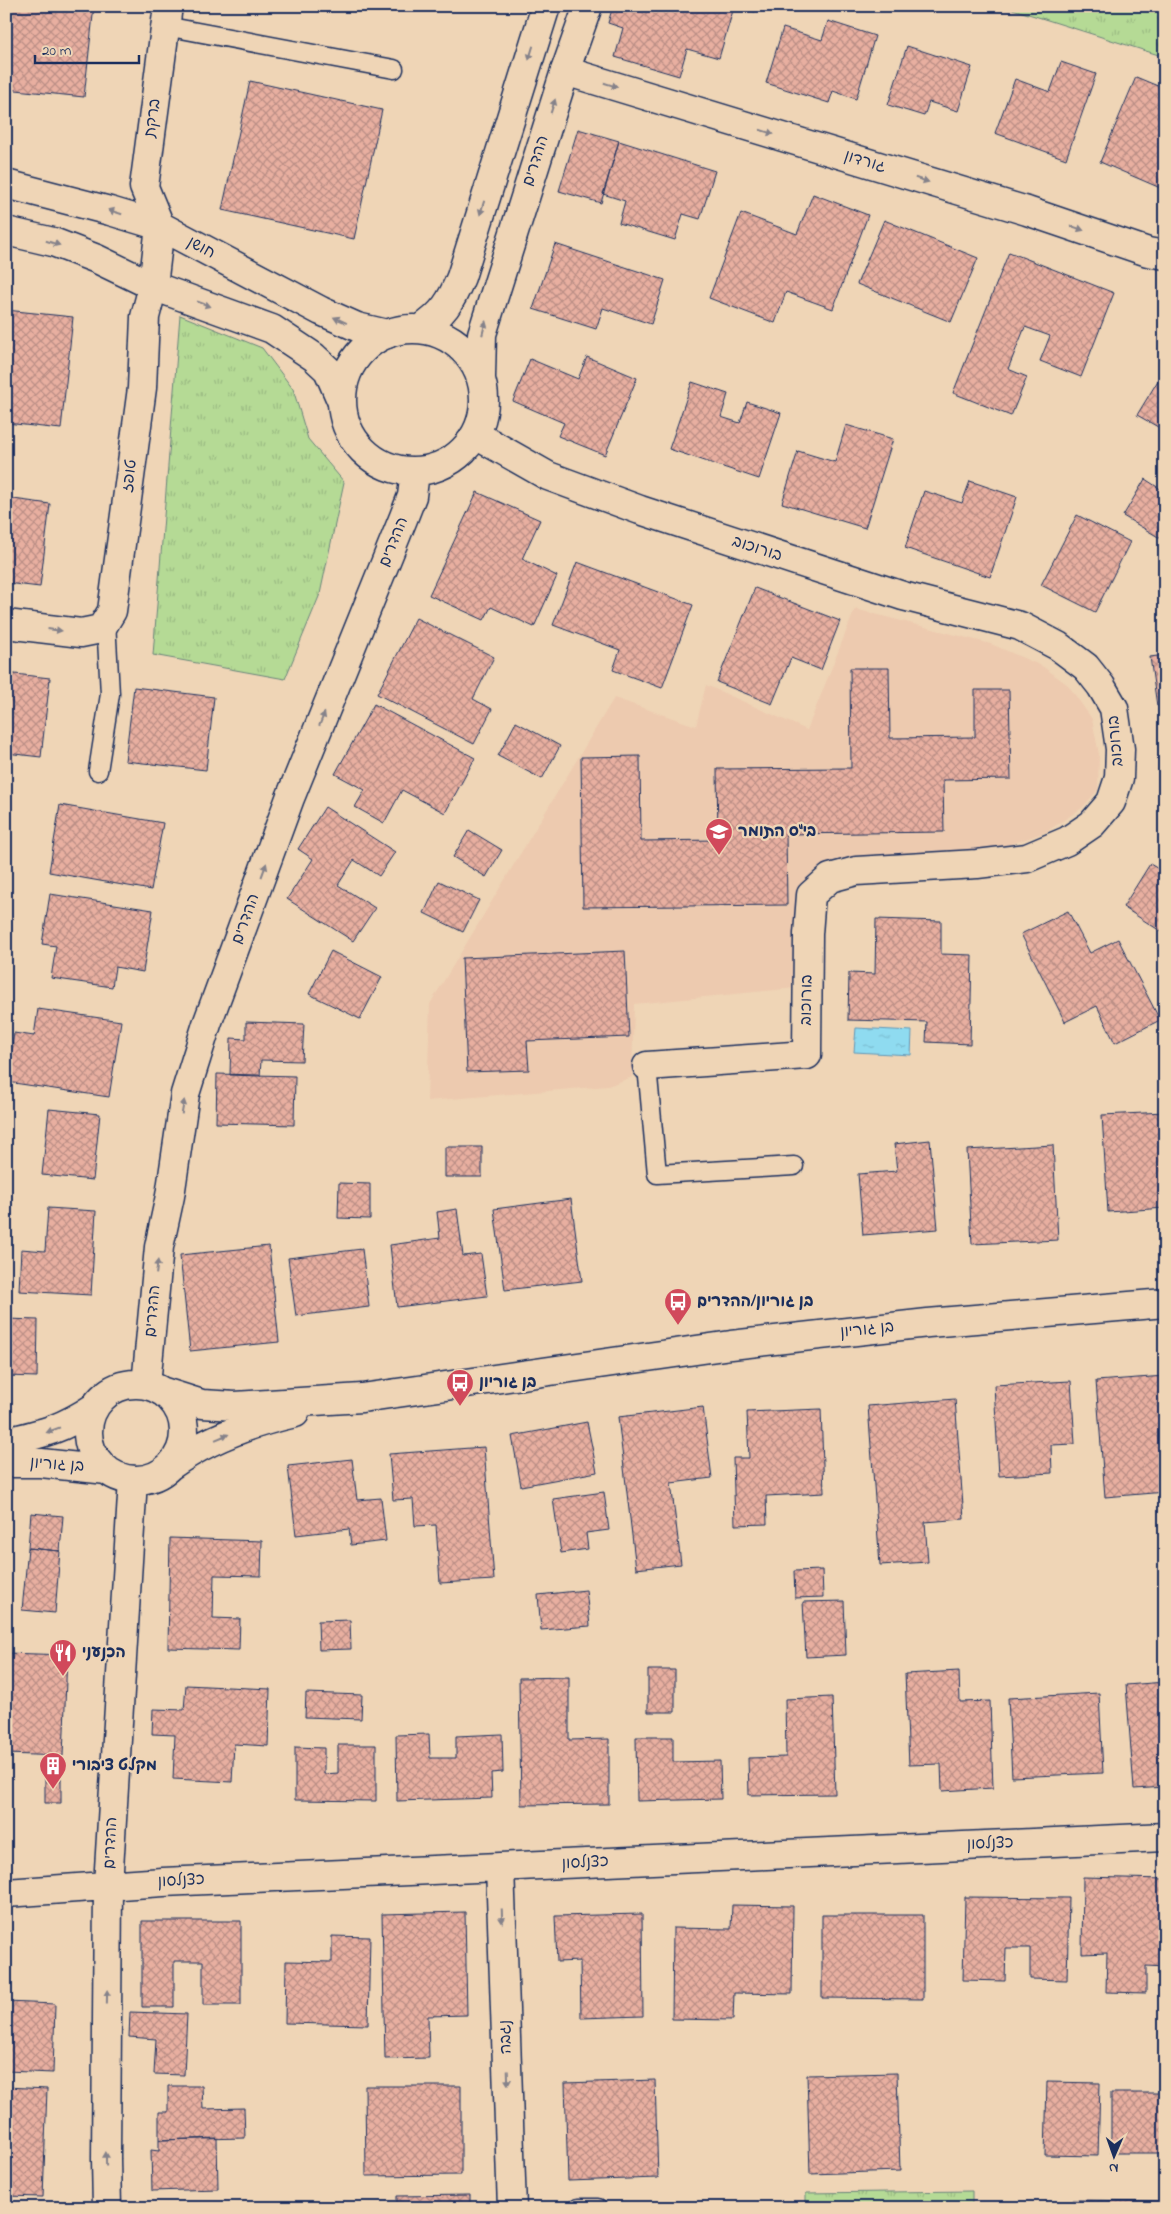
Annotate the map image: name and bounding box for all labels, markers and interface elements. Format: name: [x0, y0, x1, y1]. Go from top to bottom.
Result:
scale bar: [35, 32, 139, 64]
text: 20 m: [42, 40, 72, 62]
one-way arrow: [527, 45, 534, 60]
one-way arrow: [604, 82, 619, 90]
street label: ברקת: [138, 97, 168, 140]
one-way arrow: [550, 99, 558, 114]
one-way arrow: [759, 129, 774, 137]
street label: ההדרים: [517, 132, 555, 190]
street label: גורדון: [841, 144, 889, 180]
one-way arrow: [915, 176, 930, 184]
one-way arrow: [478, 200, 486, 215]
one-way arrow: [108, 208, 123, 216]
one-way arrow: [1070, 225, 1085, 232]
street label: חושן: [183, 231, 219, 265]
one-way arrow: [46, 240, 61, 247]
one-way arrow: [197, 300, 212, 308]
one-way arrow: [333, 315, 347, 323]
one-way arrow: [480, 321, 488, 336]
street label: טופז: [116, 458, 144, 494]
street label: ההדרים: [373, 513, 415, 571]
street label: בורוכוב: [729, 530, 785, 568]
one-way arrow: [47, 626, 63, 634]
one-way arrow: [318, 711, 326, 726]
street label: בורוכוב: [1102, 714, 1130, 768]
school or university icon: בי"ס התומר: [704, 817, 734, 856]
place label: בי"ס התומר: [738, 820, 816, 844]
one-way arrow: [260, 862, 268, 877]
street label: ההדרים: [226, 890, 266, 948]
street label: בורוכוב: [795, 974, 819, 1026]
one-way arrow: [179, 1098, 187, 1114]
one-way arrow: [153, 1259, 161, 1275]
street label: ההדרים: [139, 1284, 167, 1338]
bus stop icon: בן גוריון/ההדרים: [663, 1287, 693, 1326]
place label: בן גוריון/ההדרים: [697, 1290, 814, 1314]
street label: בן גוריון: [839, 1315, 895, 1345]
bus stop icon: בן גוריון: [445, 1368, 475, 1407]
place label: בן גוריון: [479, 1371, 537, 1395]
one-way arrow: [45, 1426, 60, 1434]
one-way arrow: [215, 1433, 230, 1441]
street label: בן גוריון: [29, 1451, 85, 1479]
restaurant icon: הכנעני: [48, 1638, 78, 1677]
place label: הכנעני: [82, 1641, 126, 1665]
building icon: מקלט ציבורי: [38, 1751, 68, 1790]
place label: מקלט ציבורי: [72, 1754, 157, 1778]
street label: ההדרים: [98, 1816, 124, 1870]
street label: כצנלסון: [966, 1831, 1014, 1857]
street label: כצנלסון: [561, 1850, 609, 1876]
street label: כצנלסון: [157, 1868, 205, 1894]
one-way arrow: [498, 1908, 506, 1924]
one-way arrow: [103, 1988, 111, 2004]
street label: נגבה: [493, 2019, 519, 2055]
one-way arrow: [504, 2070, 512, 2086]
north arrow: [1088, 2132, 1138, 2182]
one-way arrow: [102, 2151, 110, 2167]
text: N: [1109, 2157, 1119, 2178]

